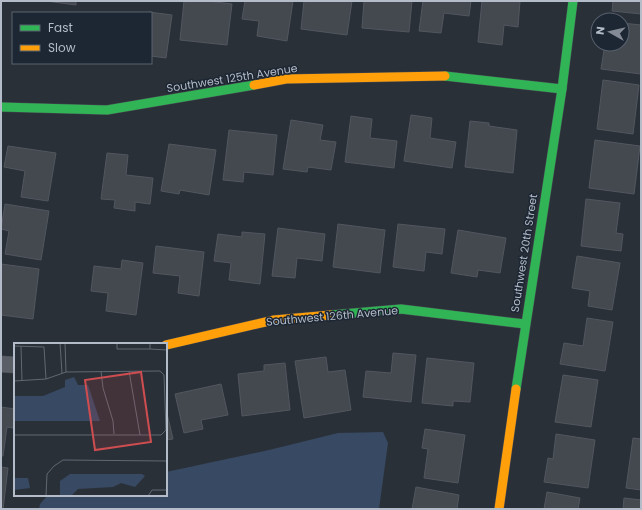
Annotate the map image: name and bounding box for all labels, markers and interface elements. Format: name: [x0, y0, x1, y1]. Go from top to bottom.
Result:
legend: [12, 12, 152, 64]
north arrow: [590, 12, 630, 52]
text: Fast: [48, 19, 73, 36]
text: N: [592, 25, 609, 36]
text: Slow: [48, 39, 76, 56]
street label: Southwest 125th Avenue: [165, 60, 299, 96]
street label: Southwest 20th Street: [507, 193, 541, 313]
street label: Southwest 126th Avenue: [265, 302, 399, 330]
inset map: [14, 343, 167, 496]

